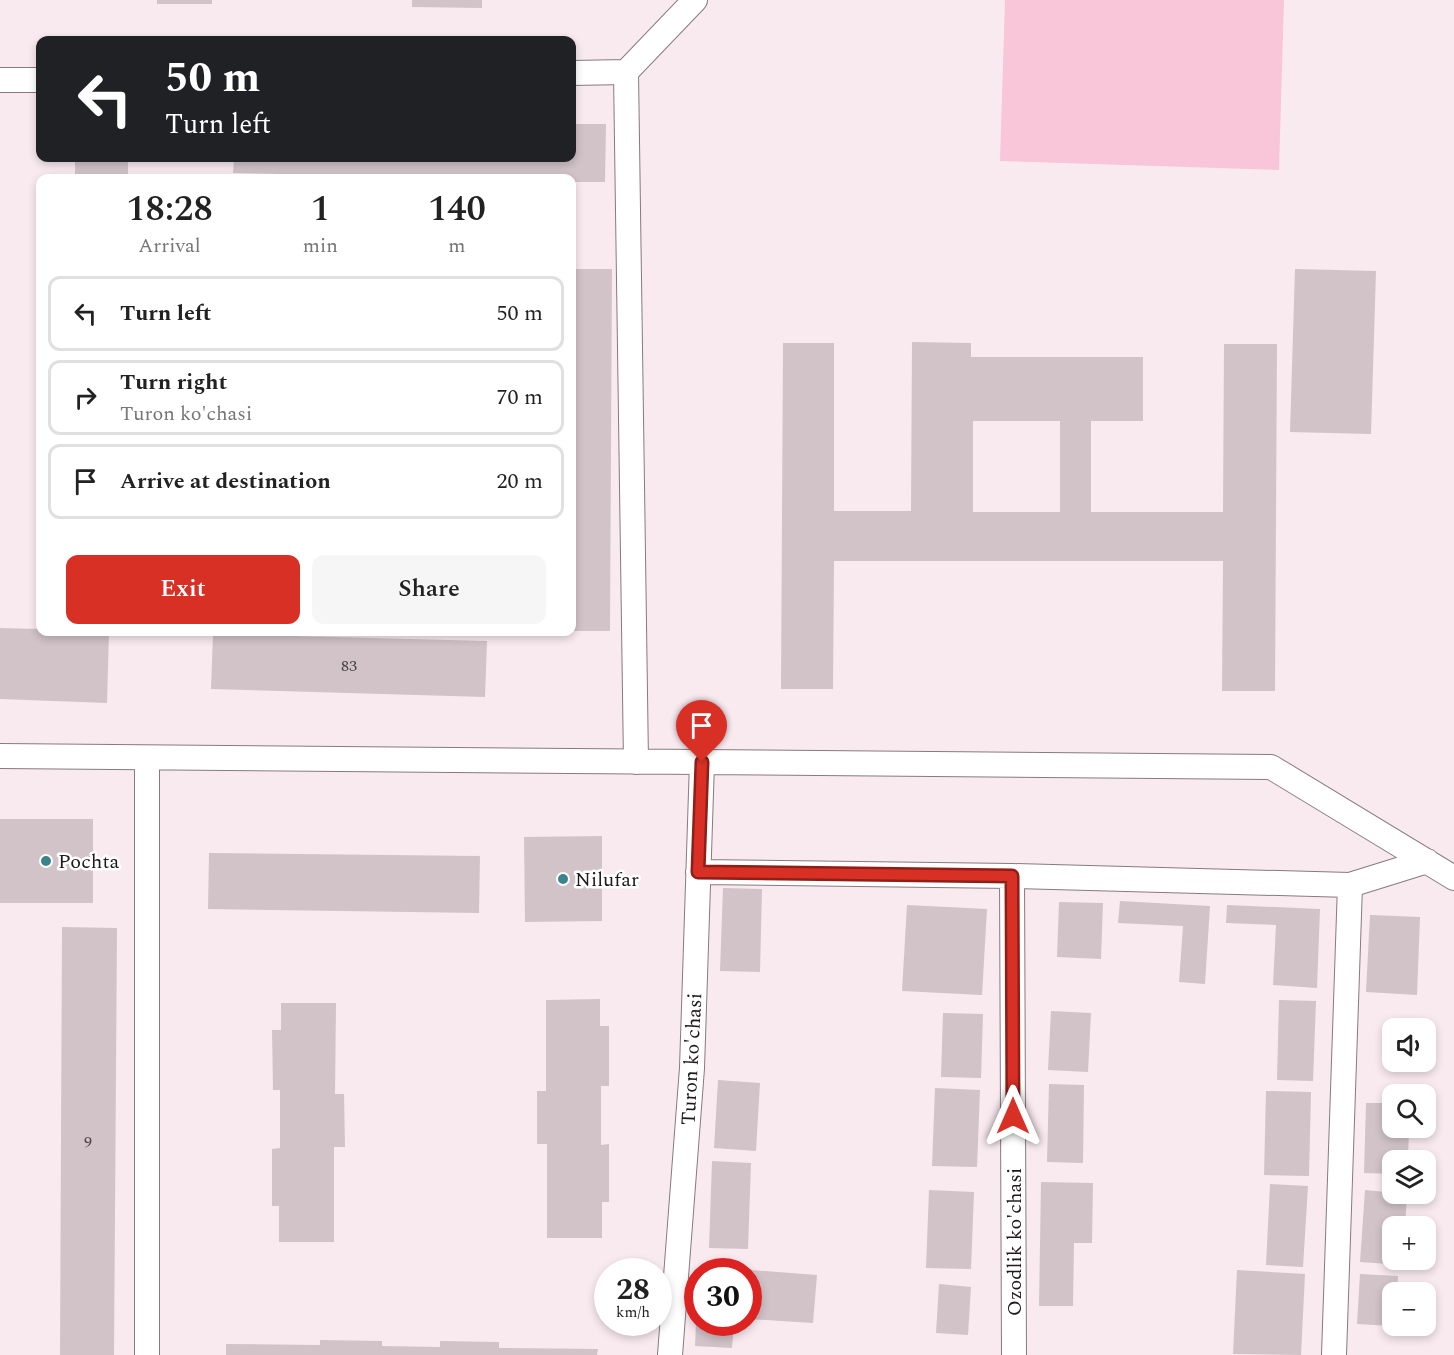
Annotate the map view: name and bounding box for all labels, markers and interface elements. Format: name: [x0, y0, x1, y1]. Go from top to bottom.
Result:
text: 50 m: [165, 47, 260, 110]
icon: left: [66, 60, 144, 138]
text: Turn left: [165, 104, 271, 146]
text: 18:28: [126, 182, 213, 237]
text: 1: [311, 182, 330, 237]
text: 140: [428, 182, 486, 237]
text: Arrival: [138, 231, 201, 261]
text: min: [303, 231, 338, 261]
text: m: [448, 231, 466, 261]
icon: left: [69, 297, 102, 330]
text: Turn left: [120, 297, 212, 330]
text: 50 m: [497, 297, 543, 330]
text: Turn right: [120, 366, 227, 399]
icon: right: [69, 381, 102, 414]
text: 70 m: [497, 381, 543, 414]
text: Turon ko'chasi: [120, 399, 252, 429]
icon: arrive: [69, 465, 102, 498]
text: Arrive at destination: [120, 465, 331, 498]
text: 20 m: [497, 465, 543, 498]
button: Exit: [66, 555, 300, 624]
button: Share: [312, 555, 546, 624]
house number: 83: [341, 654, 357, 678]
pin: [676, 700, 727, 762]
icon: arrive: [685, 709, 718, 742]
place label: Pochta: [58, 847, 120, 877]
marker: Pochta: [39, 854, 53, 868]
place label: Nilufar: [575, 865, 639, 895]
marker: Nilufar: [556, 872, 570, 886]
street label: Turon ko'chasi: [674, 992, 710, 1126]
map controls: [1382, 1018, 1436, 1336]
button: sound: [1382, 1018, 1436, 1072]
position arrow: [981, 1084, 1045, 1148]
button: search: [1382, 1084, 1436, 1138]
house number: 9: [84, 1130, 92, 1154]
button: layers: [1382, 1150, 1436, 1204]
street label: Ozodlik ko'chasi: [1000, 1168, 1030, 1316]
button: +: [1382, 1216, 1436, 1270]
speed limit sign: 30: [684, 1258, 762, 1336]
text: 28: [616, 1267, 650, 1313]
button: −: [1382, 1282, 1436, 1336]
text: km/h: [616, 1301, 650, 1324]

